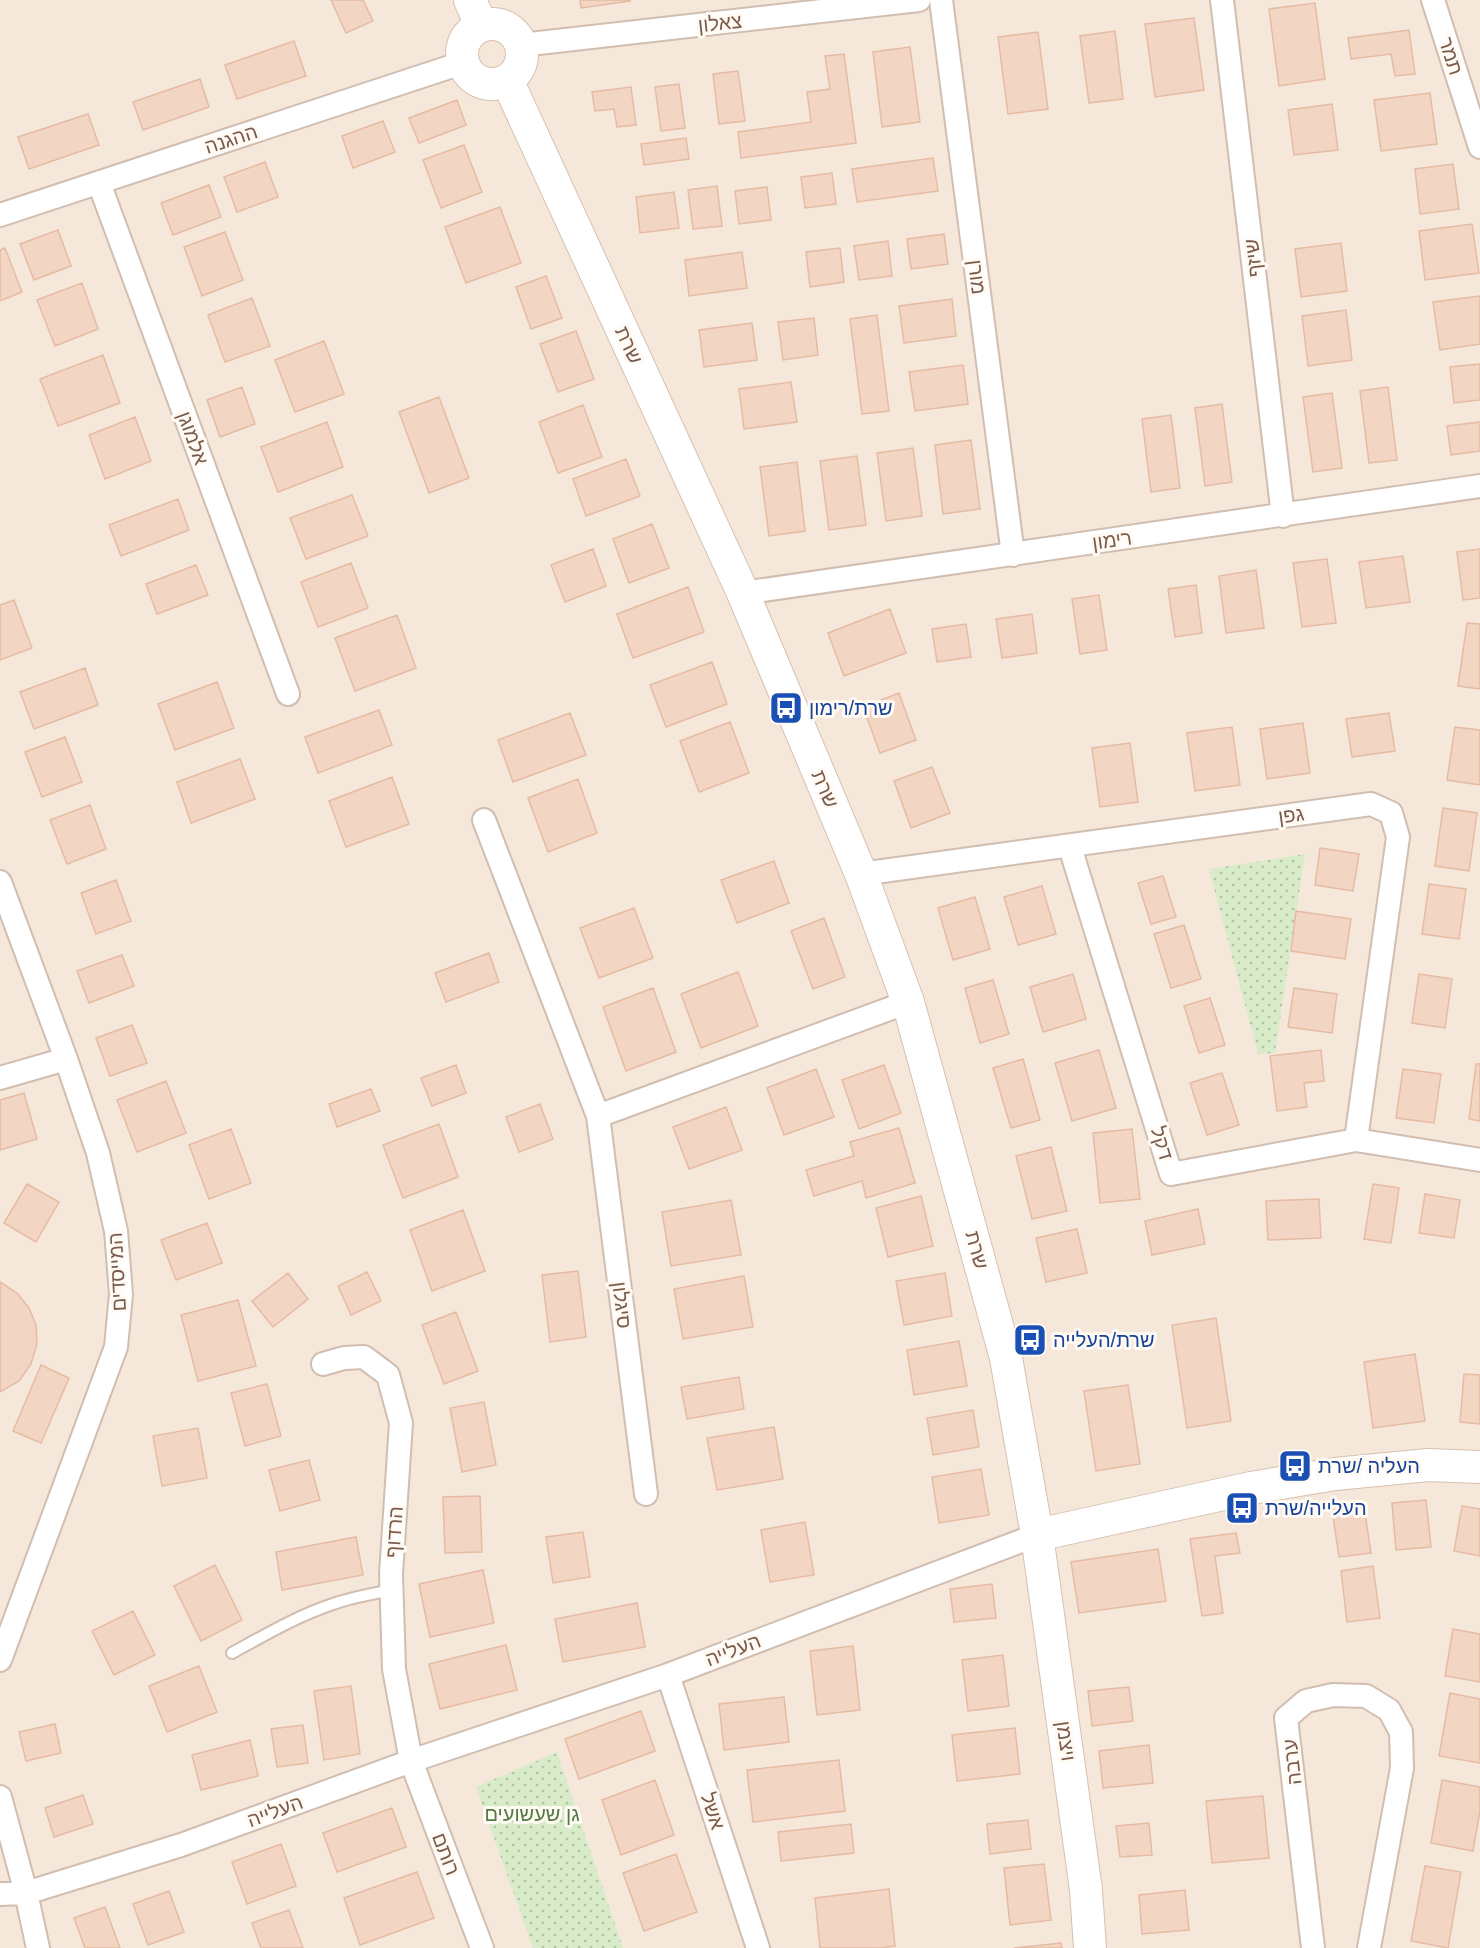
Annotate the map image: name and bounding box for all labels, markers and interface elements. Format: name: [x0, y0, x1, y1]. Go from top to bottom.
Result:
street label: צאלון: [697, 10, 743, 36]
street label: תמר: [1435, 34, 1467, 78]
street label: ההגנה: [202, 120, 260, 158]
street label: שיזף: [1240, 238, 1266, 278]
street label: מורן: [964, 258, 990, 296]
street label: שרת: [611, 323, 647, 367]
street label: אלמוגן: [173, 408, 213, 468]
street label: רימון: [1091, 526, 1133, 554]
bus stop icon: שרת/רימון: [768, 690, 804, 726]
place label: שרת/רימון: [809, 697, 893, 719]
street label: שרת: [807, 767, 843, 811]
street label: גפן: [1277, 802, 1305, 828]
street label: דקל: [1147, 1124, 1177, 1162]
street label: שרת: [961, 1229, 993, 1271]
street label: המייסדים: [104, 1232, 130, 1312]
street label: סיגלון: [608, 1280, 636, 1330]
bus stop icon: שרת/העלייה: [1012, 1322, 1048, 1358]
place label: שרת/העלייה: [1053, 1329, 1155, 1351]
bus stop icon: העליה /שרת: [1277, 1448, 1313, 1484]
place label: העליה /שרת: [1318, 1455, 1420, 1477]
bus stop icon: העלייה/שרת: [1224, 1490, 1260, 1526]
place label: העלייה/שרת: [1265, 1497, 1367, 1519]
street label: הרדוף: [381, 1505, 407, 1559]
street label: העלייה: [702, 1629, 764, 1671]
street label: ויצמן: [1052, 1720, 1080, 1762]
street label: ערבה: [1279, 1738, 1305, 1786]
street label: אשל: [697, 1790, 729, 1833]
street label: העלייה: [244, 1791, 306, 1831]
park label: גן שעשועים: [484, 1803, 580, 1825]
street label: רותם: [428, 1830, 464, 1878]

